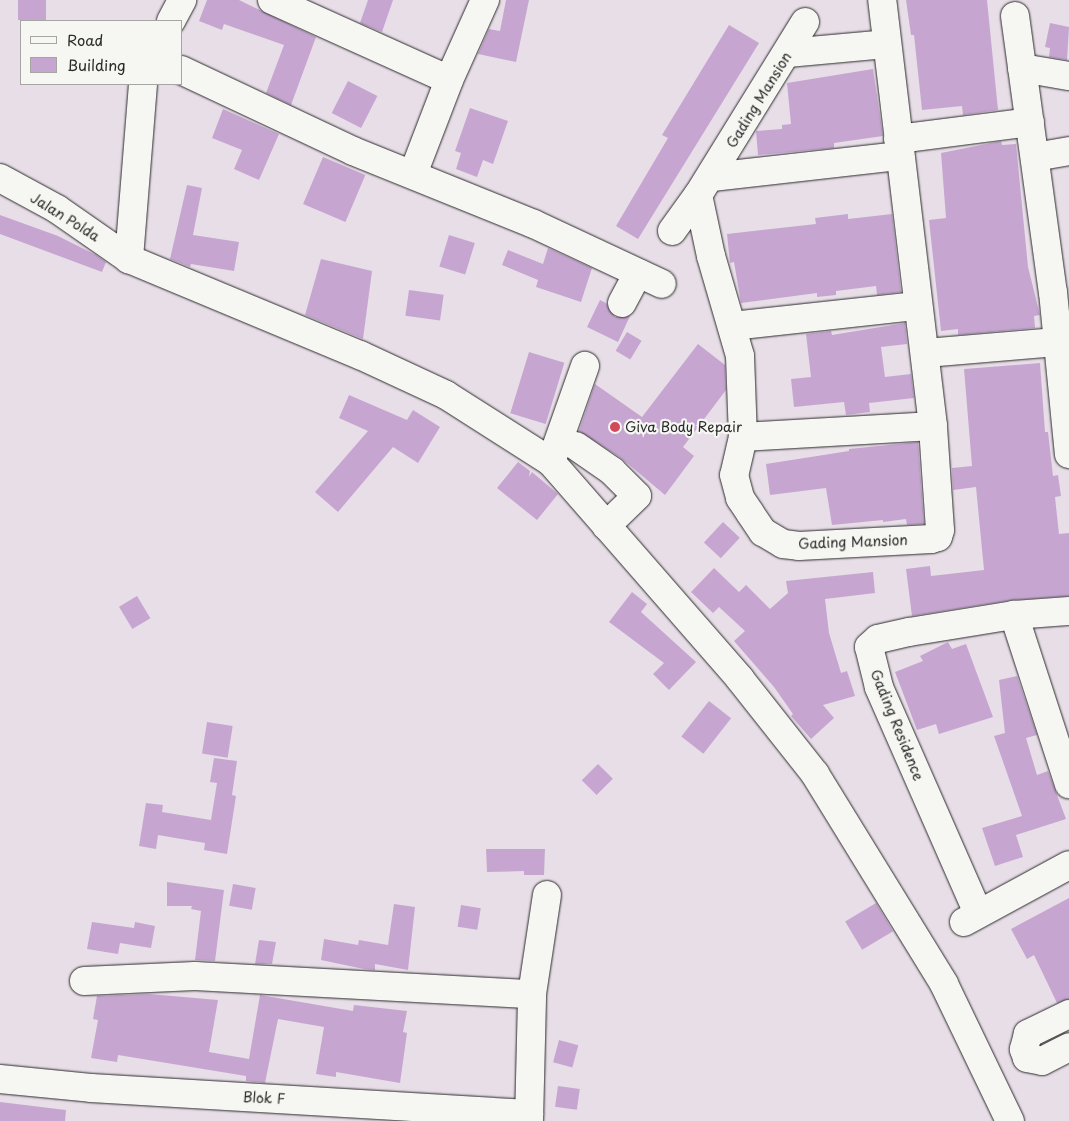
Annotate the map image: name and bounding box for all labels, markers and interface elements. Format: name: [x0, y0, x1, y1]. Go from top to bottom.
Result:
legend: [20, 20, 182, 85]
text: Road: [67, 28, 103, 51]
street label: Gading Mansion: [723, 49, 795, 151]
text: Building: [67, 53, 126, 76]
street label: Jalan Polda: [27, 189, 103, 245]
place label: Giva Body Repair: [625, 419, 742, 435]
marker: Giva Body Repair: [609, 421, 621, 433]
street label: Gading Mansion: [798, 532, 908, 552]
street label: Gading Residence: [867, 667, 927, 783]
street label: Blok F: [242, 1089, 286, 1107]

